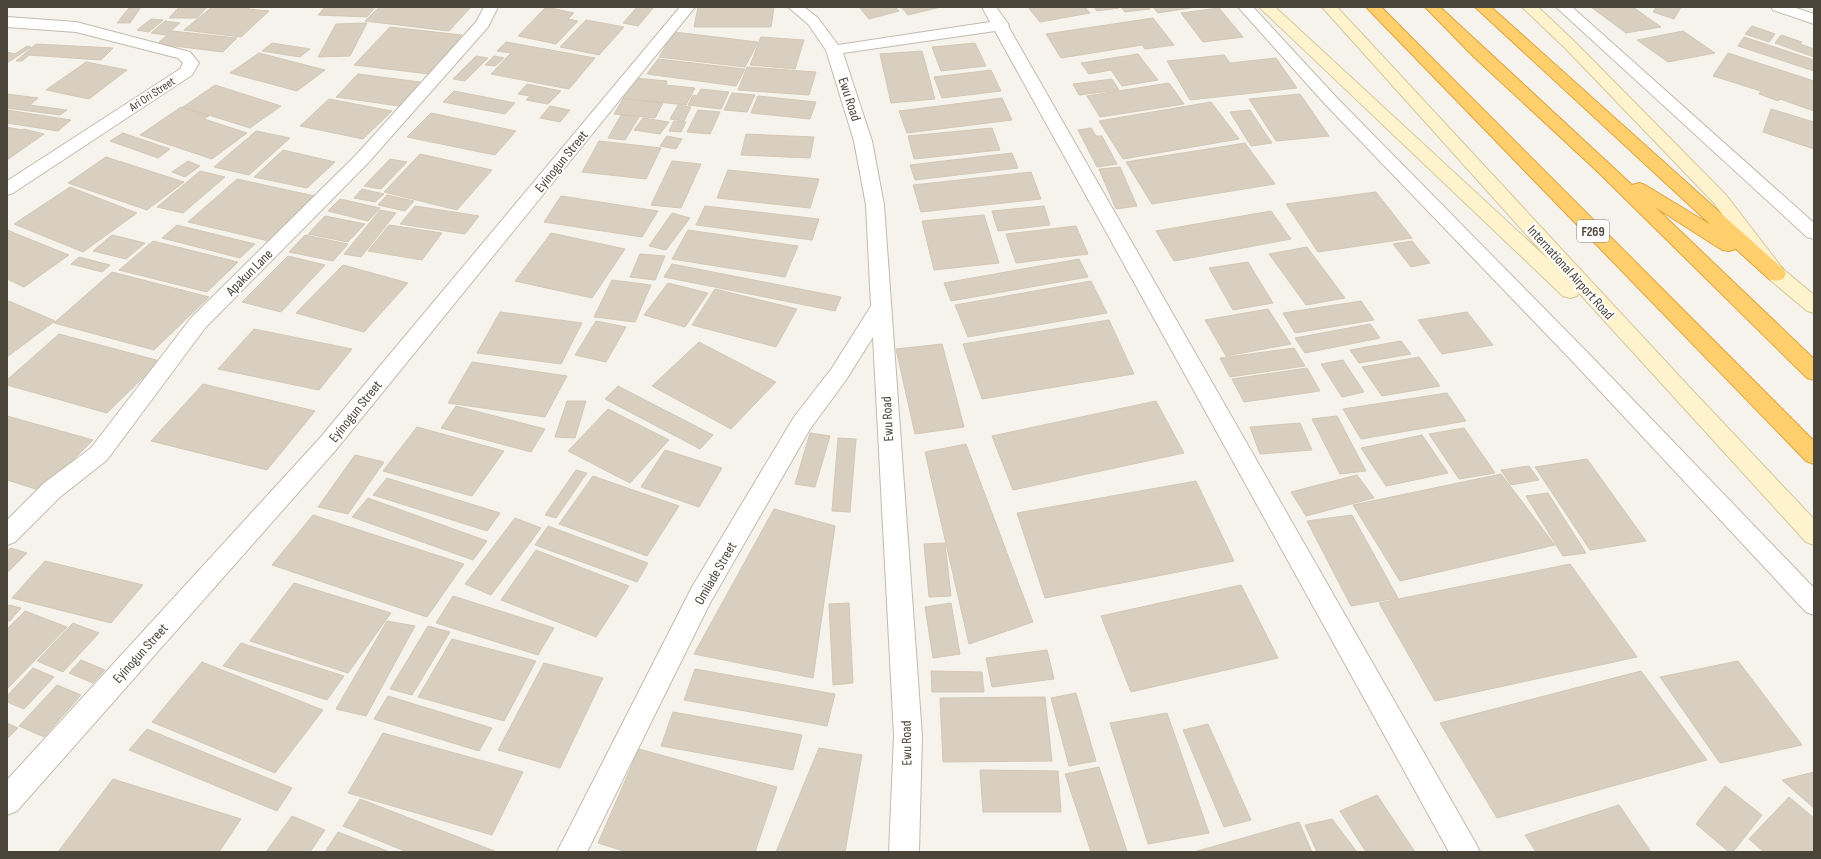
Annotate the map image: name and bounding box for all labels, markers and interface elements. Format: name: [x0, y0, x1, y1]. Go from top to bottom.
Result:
street label: Ari Ori Street: [126, 74, 178, 115]
street label: Ewu Road: [834, 75, 865, 123]
street label: Eyinogun Street: [531, 127, 592, 196]
road number: F269: [1577, 220, 1609, 242]
street label: International Airport Road: [1524, 222, 1618, 323]
street label: Apakun Lane: [222, 245, 276, 300]
street label: Eyinogun Street: [325, 377, 386, 446]
street label: Ewu Road: [878, 396, 897, 442]
street label: Omilade Street: [691, 539, 740, 608]
street label: Eyinogun Street: [109, 620, 172, 687]
street label: Ewu Road: [898, 720, 915, 766]

